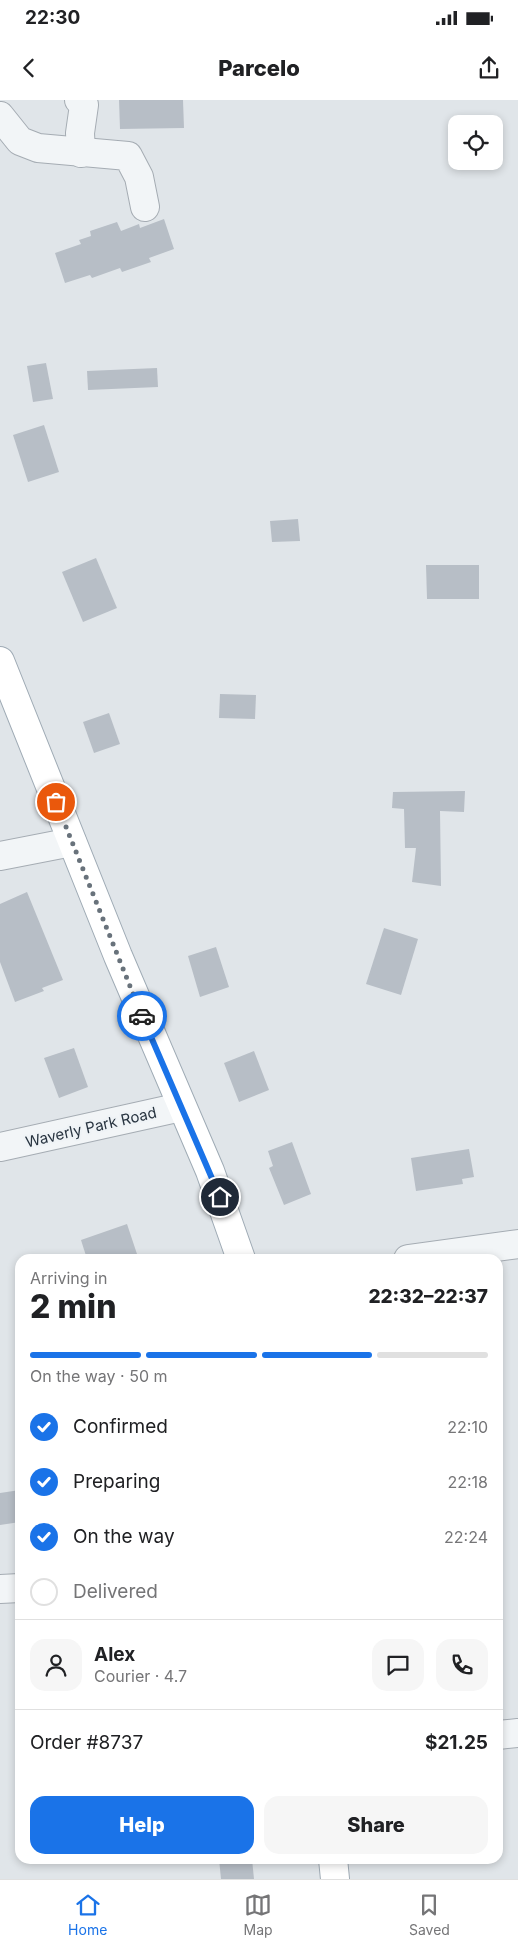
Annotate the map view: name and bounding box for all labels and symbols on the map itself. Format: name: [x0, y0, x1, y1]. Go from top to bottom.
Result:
pin: [35, 781, 77, 823]
courier: [117, 991, 167, 1041]
street label: Waverly Park Road: [24, 1103, 158, 1151]
pin: [199, 1176, 241, 1218]

